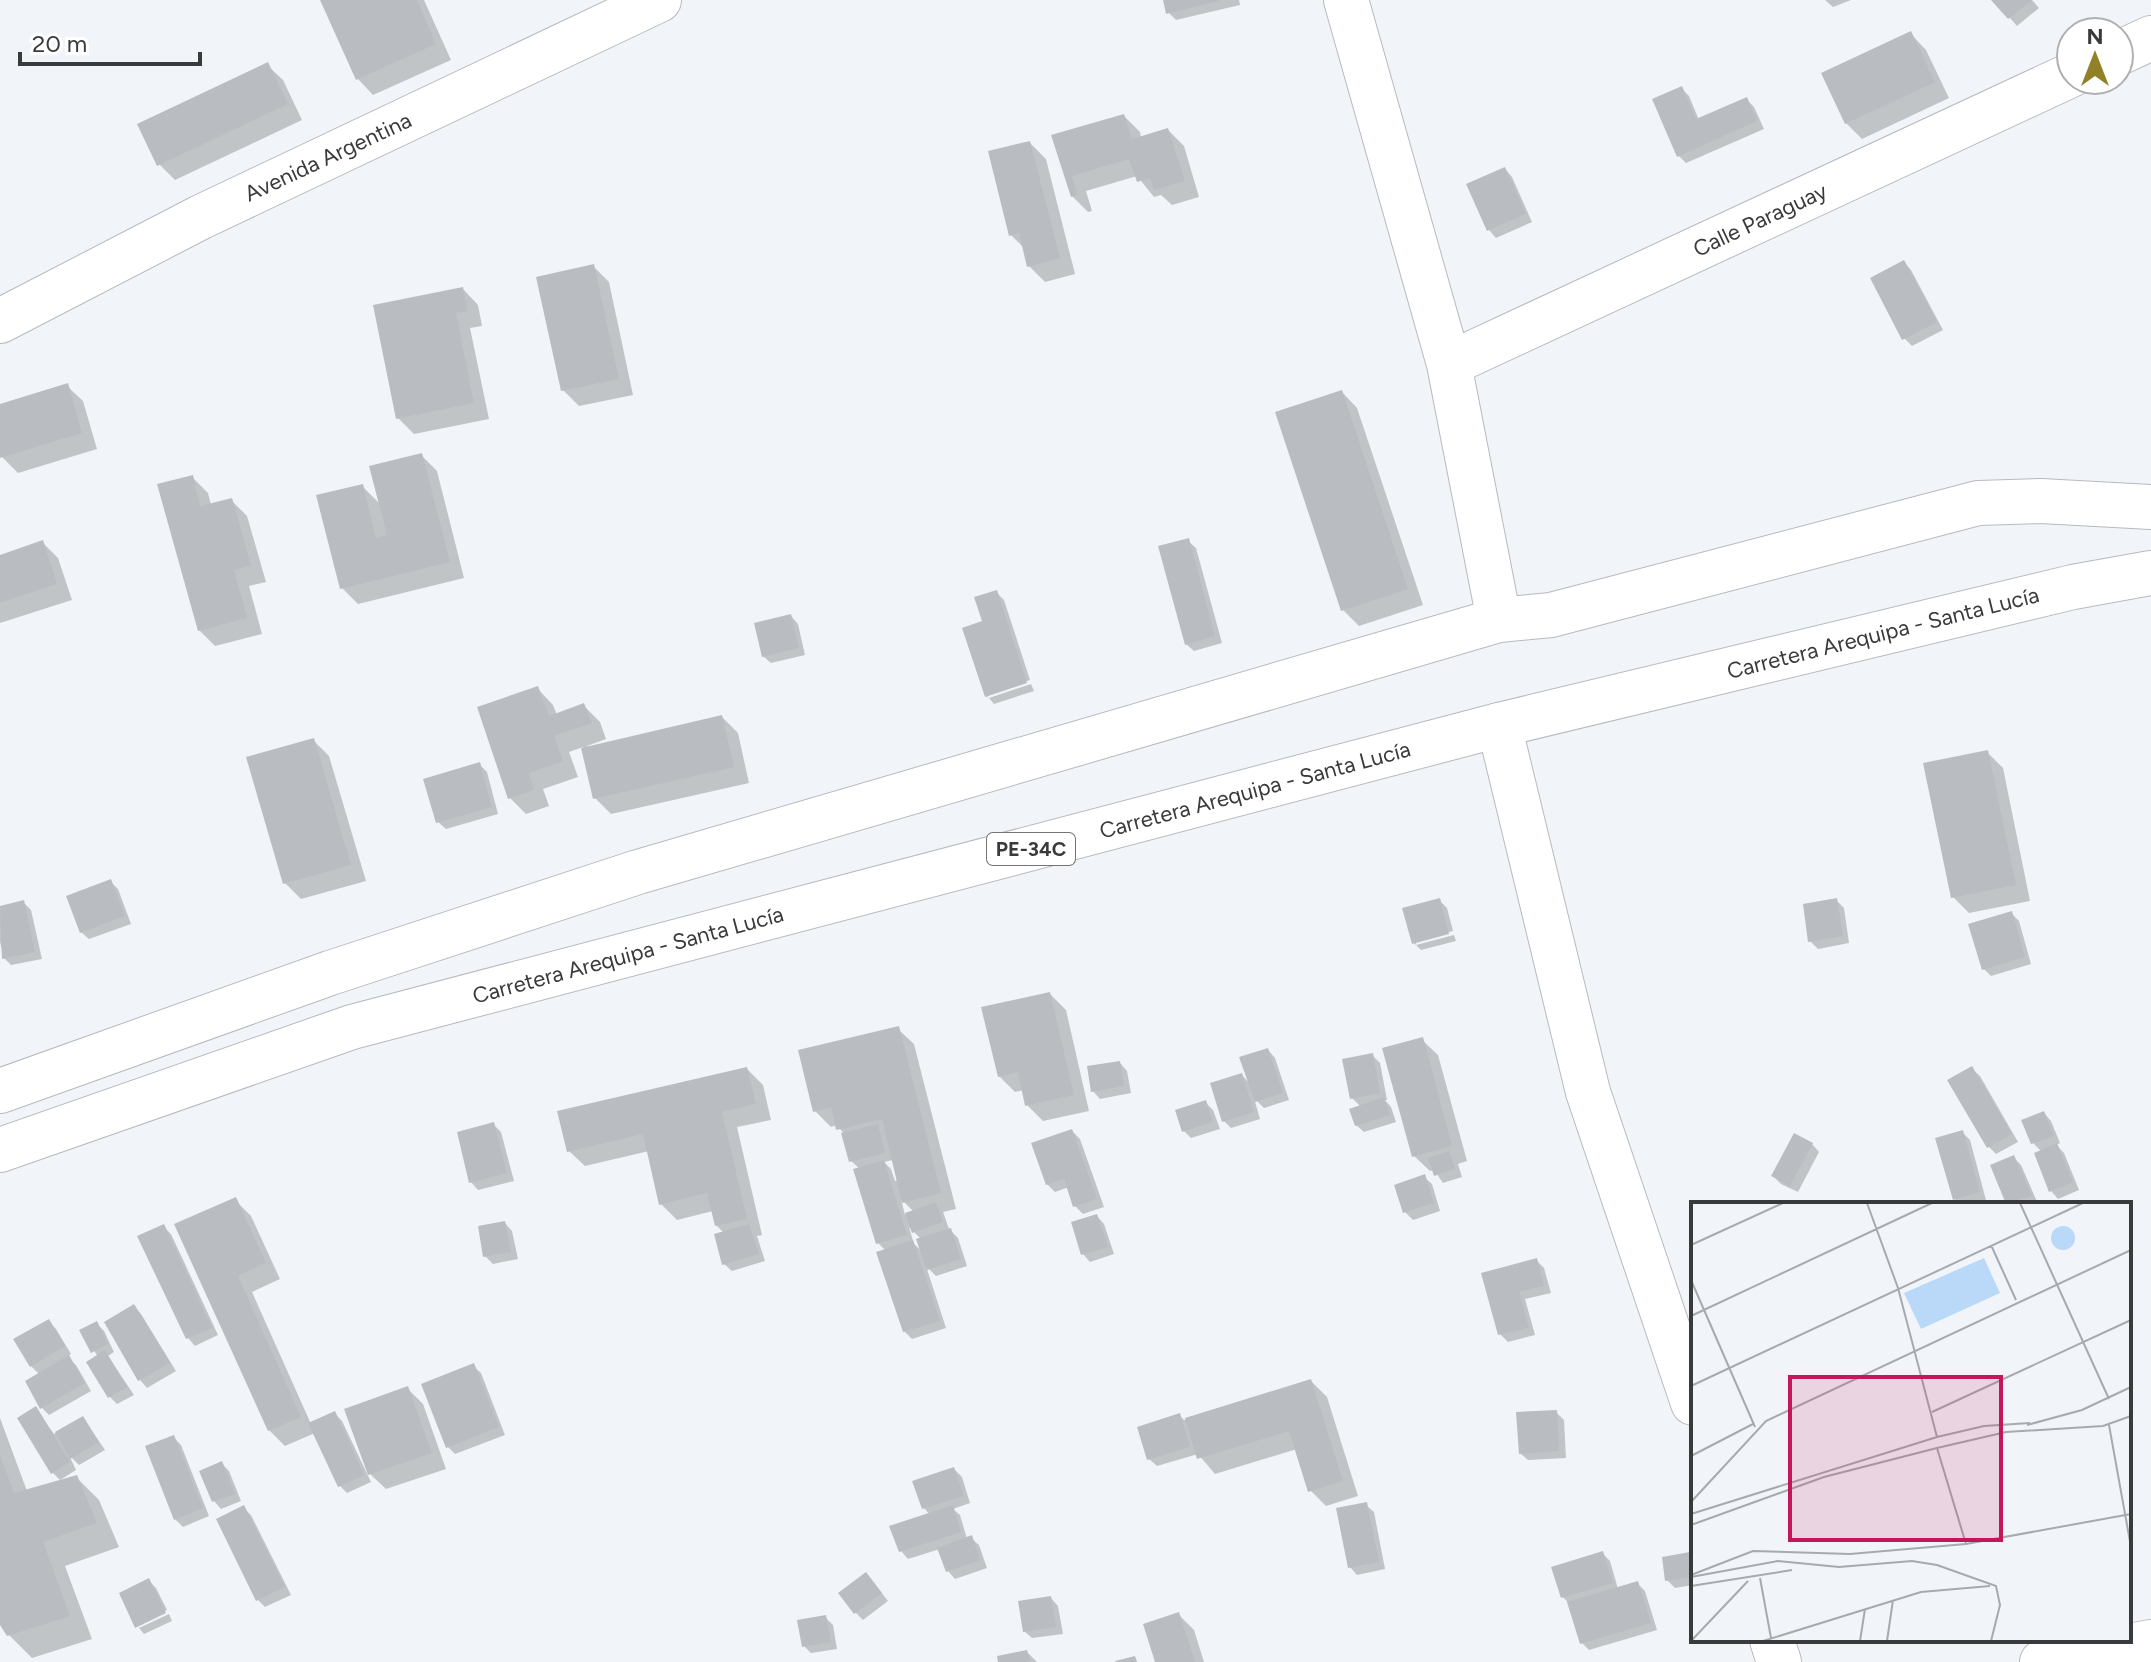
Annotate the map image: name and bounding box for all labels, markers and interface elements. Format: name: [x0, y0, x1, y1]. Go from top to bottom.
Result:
scale bar: [20, 16, 200, 66]
north arrow: [2055, 16, 2135, 96]
text: N: [2086, 23, 2104, 50]
text: 20 m: [32, 29, 87, 58]
street label: Avenida Argentina: [240, 106, 416, 208]
street label: Calle Paraguay: [1689, 177, 1832, 263]
street label: Carretera Arequipa - Santa Lucía: [1724, 581, 2042, 685]
street label: Carretera Arequipa - Santa Lucía: [1097, 735, 1413, 845]
road number: PE-34C: [987, 833, 1075, 865]
street label: Carretera Arequipa - Santa Lucía: [470, 900, 786, 1010]
inset map: [1691, 1202, 2131, 1642]

